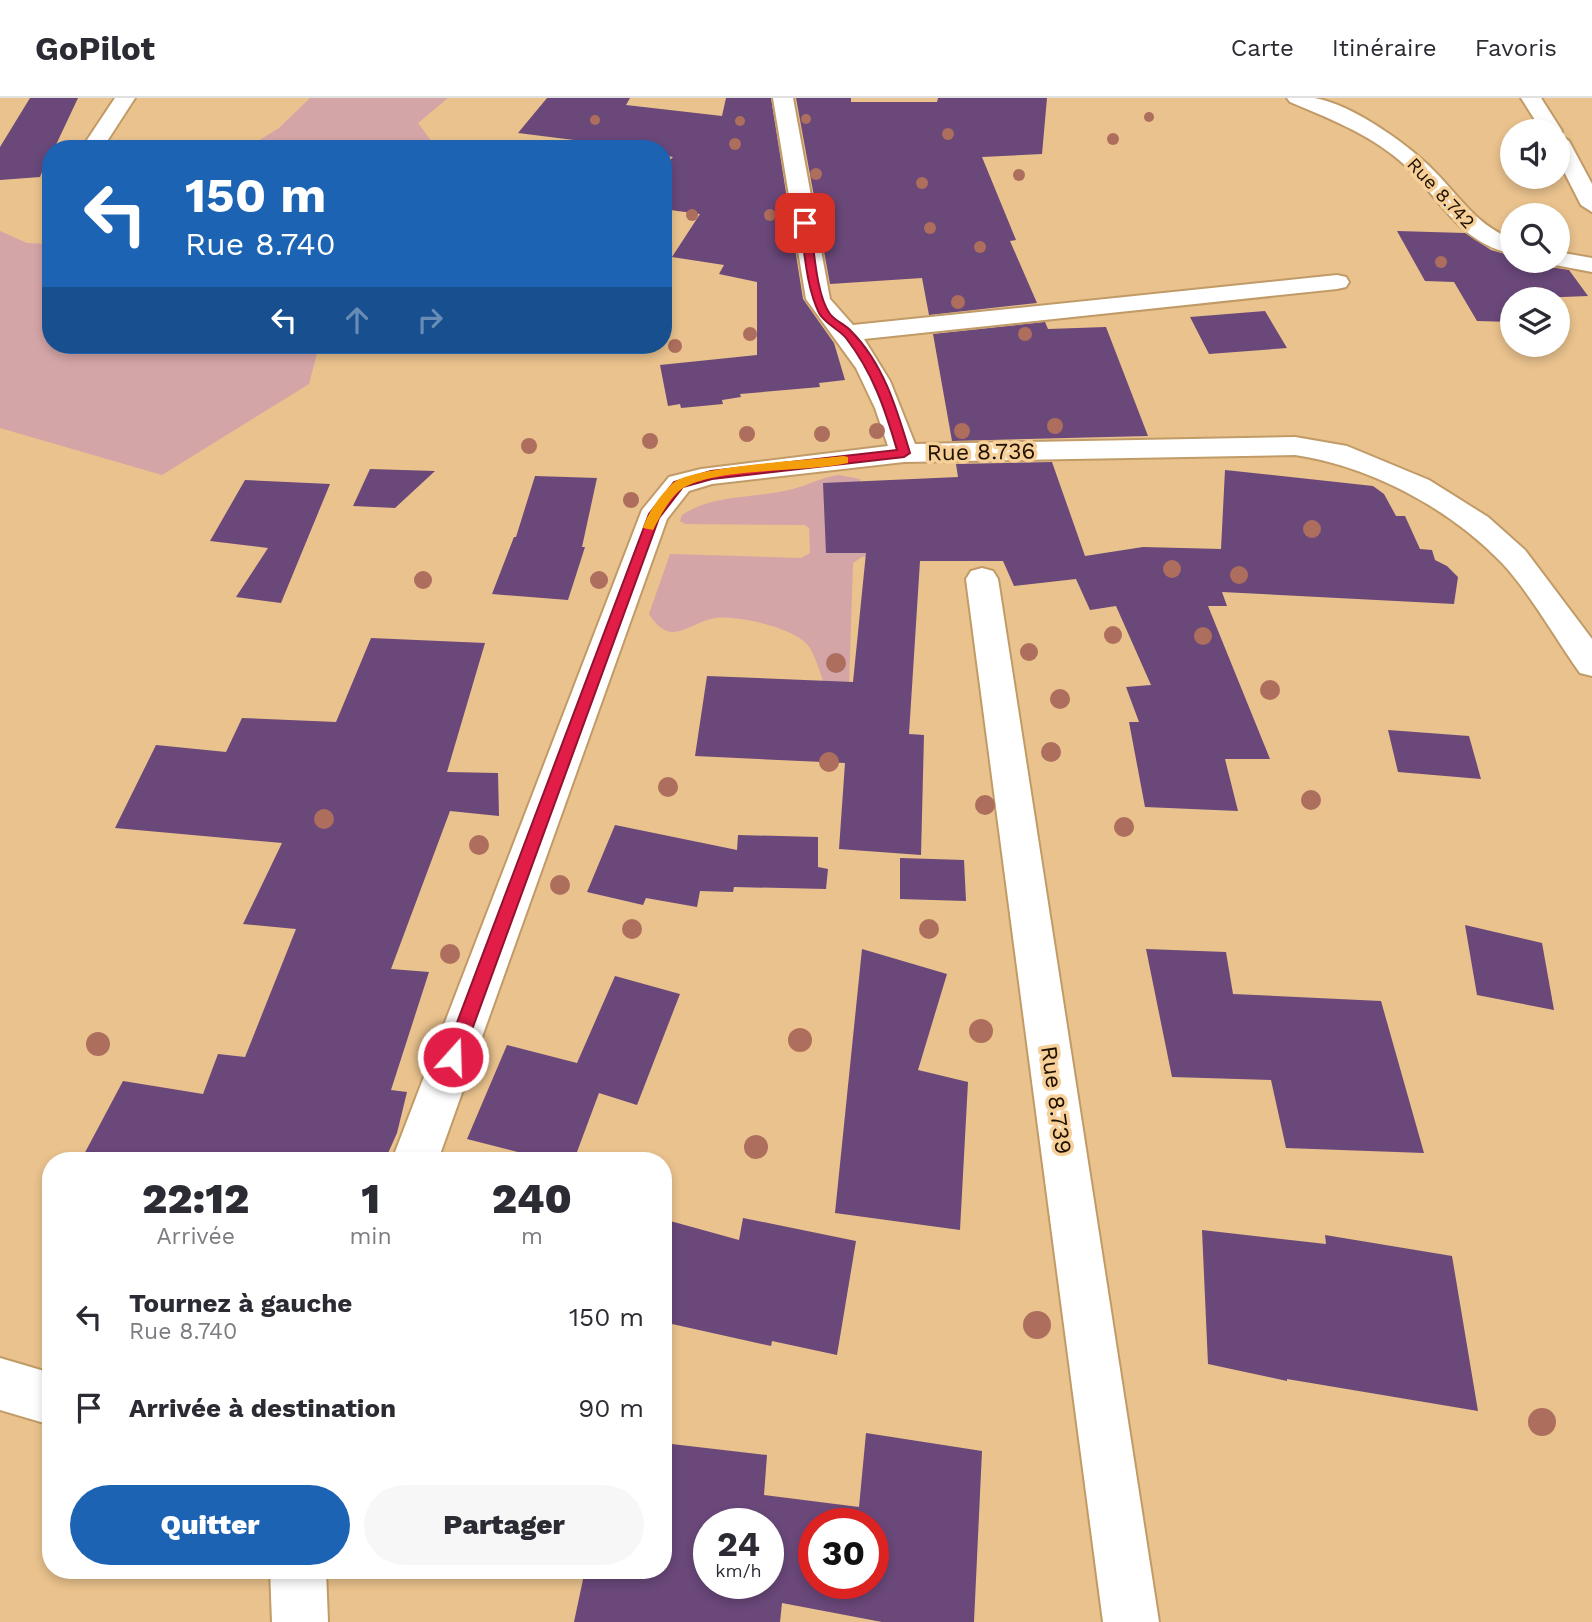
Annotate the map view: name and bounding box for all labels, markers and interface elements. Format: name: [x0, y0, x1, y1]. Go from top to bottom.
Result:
text: GoPilot: [35, 29, 155, 68]
text: Carte: [1231, 34, 1294, 62]
text: Itinéraire: [1332, 34, 1437, 62]
text: Favoris: [1475, 34, 1557, 62]
map controls: [1500, 119, 1570, 357]
button: sound: [1500, 119, 1570, 189]
street label: Rue 8.742: [1402, 153, 1480, 233]
text: 150 m: [185, 166, 326, 224]
icon: left: [70, 168, 161, 259]
pin: [775, 193, 835, 253]
button: search: [1500, 203, 1570, 273]
icon: arrive: [786, 204, 824, 242]
text: Rue 8.740: [185, 225, 336, 263]
button: layers: [1500, 287, 1570, 357]
icon: left: [265, 301, 303, 339]
icon: ahead: [338, 301, 376, 339]
icon: right: [411, 301, 449, 339]
street label: Rue 8.736: [926, 438, 1036, 466]
position arrow: [416, 1020, 490, 1094]
street label: Rue 8.739: [1035, 1044, 1077, 1156]
text: 22:12: [142, 1174, 249, 1223]
text: 1: [361, 1174, 380, 1223]
text: 240: [492, 1174, 572, 1223]
text: Arrivée: [156, 1223, 235, 1250]
text: min: [349, 1223, 392, 1250]
text: m: [521, 1223, 543, 1250]
text: Tournez à gauche: [129, 1288, 352, 1318]
icon: left: [70, 1298, 108, 1336]
text: 150 m: [569, 1302, 644, 1332]
text: Rue 8.740: [129, 1318, 237, 1345]
icon: arrive: [70, 1389, 108, 1427]
text: Arrivée à destination: [129, 1393, 396, 1423]
text: 90 m: [578, 1393, 644, 1423]
button: Quitter: [70, 1485, 350, 1565]
button: Partager: [364, 1485, 644, 1565]
speed limit sign: 30: [798, 1508, 889, 1599]
text: 24: [717, 1523, 760, 1565]
text: km/h: [715, 1560, 762, 1581]

